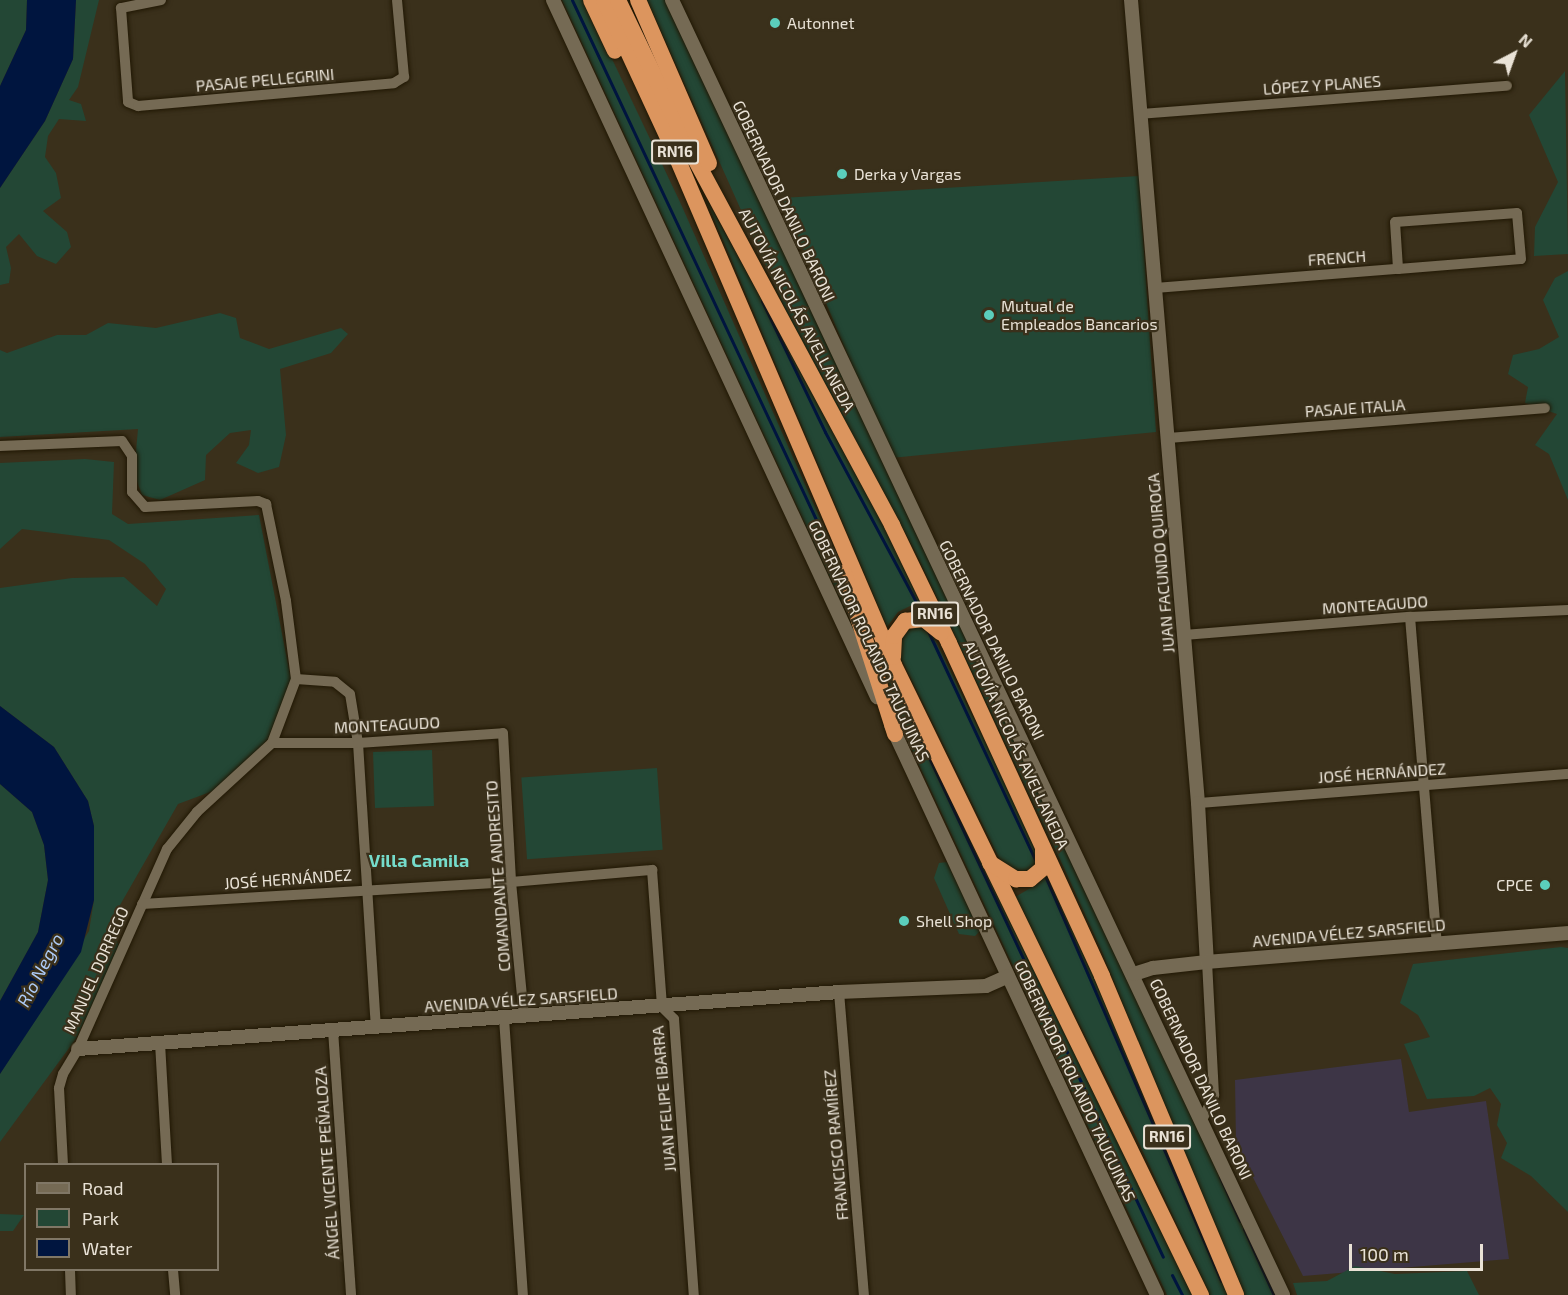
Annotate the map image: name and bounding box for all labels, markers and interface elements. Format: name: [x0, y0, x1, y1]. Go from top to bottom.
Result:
place label: Autonnet: [787, 13, 855, 33]
marker: Autonnet: [768, 16, 782, 30]
north arrow: [1484, 24, 1544, 84]
text: N: [1516, 29, 1537, 51]
street label: PASAJE PELLEGRINI: [195, 64, 335, 96]
street label: LÓPEZ Y PLANES: [1262, 71, 1382, 99]
street label: GOBERNADOR DANILO BARONI: [729, 97, 839, 305]
road number: RN16: [651, 140, 699, 164]
place label: Derka y Vargas: [854, 164, 962, 184]
marker: Derka y Vargas: [835, 167, 849, 181]
street label: AUTOVÍA NICOLÁS AVELLANEDA: [735, 205, 859, 415]
street label: FRENCH: [1307, 246, 1367, 270]
place label: Mutual de Empleados Bancarios: [1001, 296, 1158, 334]
marker: Mutual de Empleados Bancarios: [982, 308, 996, 322]
street label: PASAJE ITALIA: [1304, 395, 1406, 421]
street label: JUAN FACUNDO QUIROGA: [1144, 472, 1178, 654]
street label: GOBERNADOR ROLANDO TAUGUINAS: [804, 517, 934, 765]
street label: GOBERNADOR DANILO BARONI: [935, 537, 1049, 743]
street label: MONTEAGUDO: [1321, 592, 1429, 618]
road number: RN16: [911, 602, 959, 626]
street label: AUTOVÍA NICOLÁS AVELLANEDA: [959, 637, 1073, 853]
street label: MONTEAGUDO: [333, 713, 441, 737]
street label: JOSÉ HERNÁNDEZ: [1317, 759, 1447, 787]
street label: COMANDANTE ANDRESITO: [482, 779, 514, 973]
district label: Villa Camila: [369, 849, 469, 871]
street label: JOSÉ HERNÁNDEZ: [223, 865, 353, 893]
place label: CPCE: [1496, 875, 1533, 895]
marker: CPCE: [1538, 878, 1552, 892]
street label: MANUEL DORREGO: [59, 903, 133, 1037]
place label: Shell Shop: [916, 911, 993, 931]
marker: Shell Shop: [897, 914, 911, 928]
street label: AVENIDA VÉLEZ SARSFIELD: [1251, 915, 1447, 951]
water label: Río Negro: [12, 930, 68, 1010]
street label: GOBERNADOR ROLANDO TAUGUINAS: [1010, 957, 1140, 1205]
street label: GOBERNADOR DANILO BARONI: [1146, 975, 1256, 1183]
street label: AVENIDA VÉLEZ SARSFIELD: [423, 984, 619, 1016]
street label: JUAN FELIPE IBARRA: [648, 1025, 680, 1173]
street label: ÁNGEL VICENTE PEÑALOZA: [311, 1065, 343, 1261]
street label: FRANCISCO RAMÍREZ: [820, 1069, 852, 1221]
road number: RN16: [1143, 1125, 1191, 1149]
legend: [24, 1163, 219, 1271]
text: Road: [82, 1177, 123, 1199]
text: Park: [82, 1207, 119, 1229]
scale bar: [1352, 1232, 1486, 1270]
text: Water: [82, 1237, 132, 1259]
text: 100 m: [1360, 1243, 1409, 1265]

